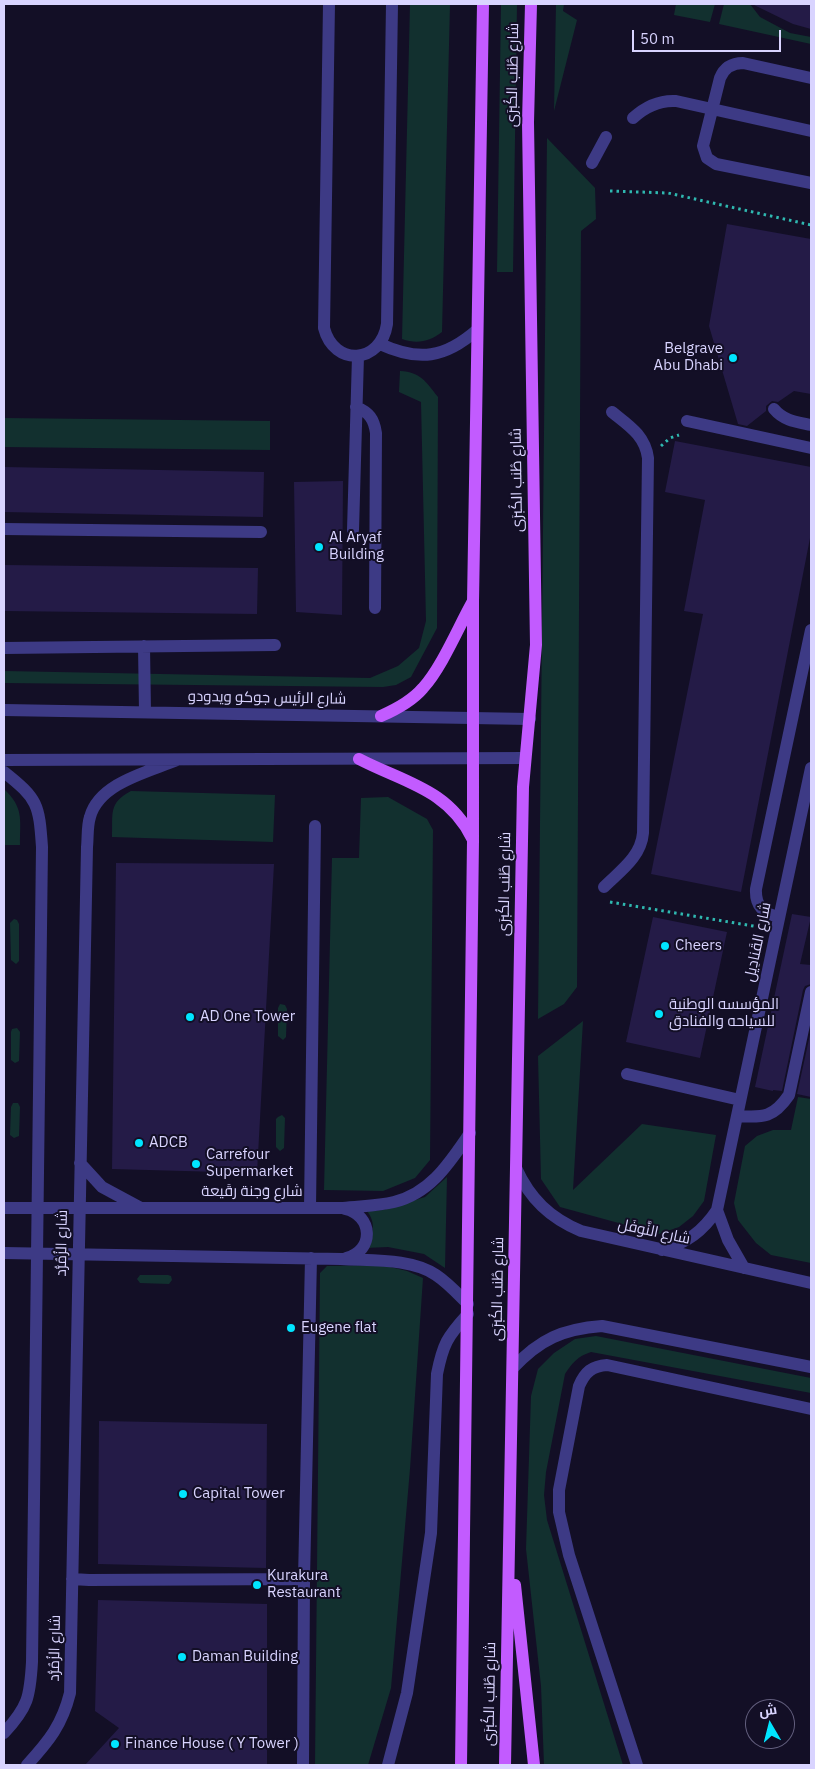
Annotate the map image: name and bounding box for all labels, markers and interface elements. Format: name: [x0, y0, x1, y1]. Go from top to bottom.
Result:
scale bar: [635, 20, 784, 52]
street label: شارع طُنب الكُبرَى: [503, 23, 523, 127]
text: 50 m: [640, 29, 675, 48]
place label: Belgrave Abu Dhabi: [654, 340, 723, 375]
marker: Belgrave Abu Dhabi: [727, 352, 739, 364]
street label: شارع طُنب الكُبرَى: [507, 428, 527, 532]
place label: Al Aryaf Building: [329, 529, 384, 564]
marker: Al Aryaf Building: [313, 541, 325, 553]
street label: شارع الرئيس جوكو ويدودو: [188, 688, 346, 708]
street label: شارع طُنب الكُبرَى: [495, 832, 515, 936]
street label: شارع القَنادِيل: [741, 901, 775, 983]
place label: Cheers: [675, 937, 722, 955]
marker: Cheers: [659, 940, 671, 952]
place label: المؤسسه الوطنية للسياحه والفنادق: [669, 996, 779, 1031]
place label: AD One Tower: [200, 1008, 295, 1026]
marker: المؤسسه الوطنية للسياحه والفنادق: [653, 1008, 665, 1020]
marker: AD One Tower: [184, 1011, 196, 1023]
place label: ADCB: [149, 1134, 188, 1152]
marker: ADCB: [133, 1137, 145, 1149]
place label: Carrefour Supermarket: [206, 1146, 293, 1181]
marker: Carrefour Supermarket: [190, 1158, 202, 1170]
street label: شارع وَجنة رقَيعة: [201, 1183, 303, 1201]
street label: شارع الزُمُرُّد: [52, 1210, 72, 1276]
street label: شارع النَّوفَل: [616, 1216, 692, 1248]
street label: شارع طُنب الكُبرَى: [488, 1237, 508, 1341]
place label: Eugene flat: [301, 1319, 377, 1337]
marker: Eugene flat: [285, 1322, 297, 1334]
place label: Capital Tower: [193, 1485, 285, 1503]
marker: Capital Tower: [177, 1488, 189, 1500]
place label: Kurakura Restaurant: [267, 1567, 341, 1602]
marker: Kurakura Restaurant: [251, 1579, 263, 1591]
street label: شارع الزُمُرُّد: [45, 1615, 65, 1681]
street label: شارع طُنب الكُبرَى: [480, 1642, 500, 1746]
place label: Daman Building: [192, 1648, 298, 1666]
marker: Daman Building: [176, 1651, 188, 1663]
north arrow: [745, 1699, 795, 1749]
text: ش: [758, 1700, 778, 1720]
place label: Finance House ( Y Tower ): [125, 1735, 299, 1753]
marker: Finance House ( Y Tower ): [109, 1738, 121, 1750]

